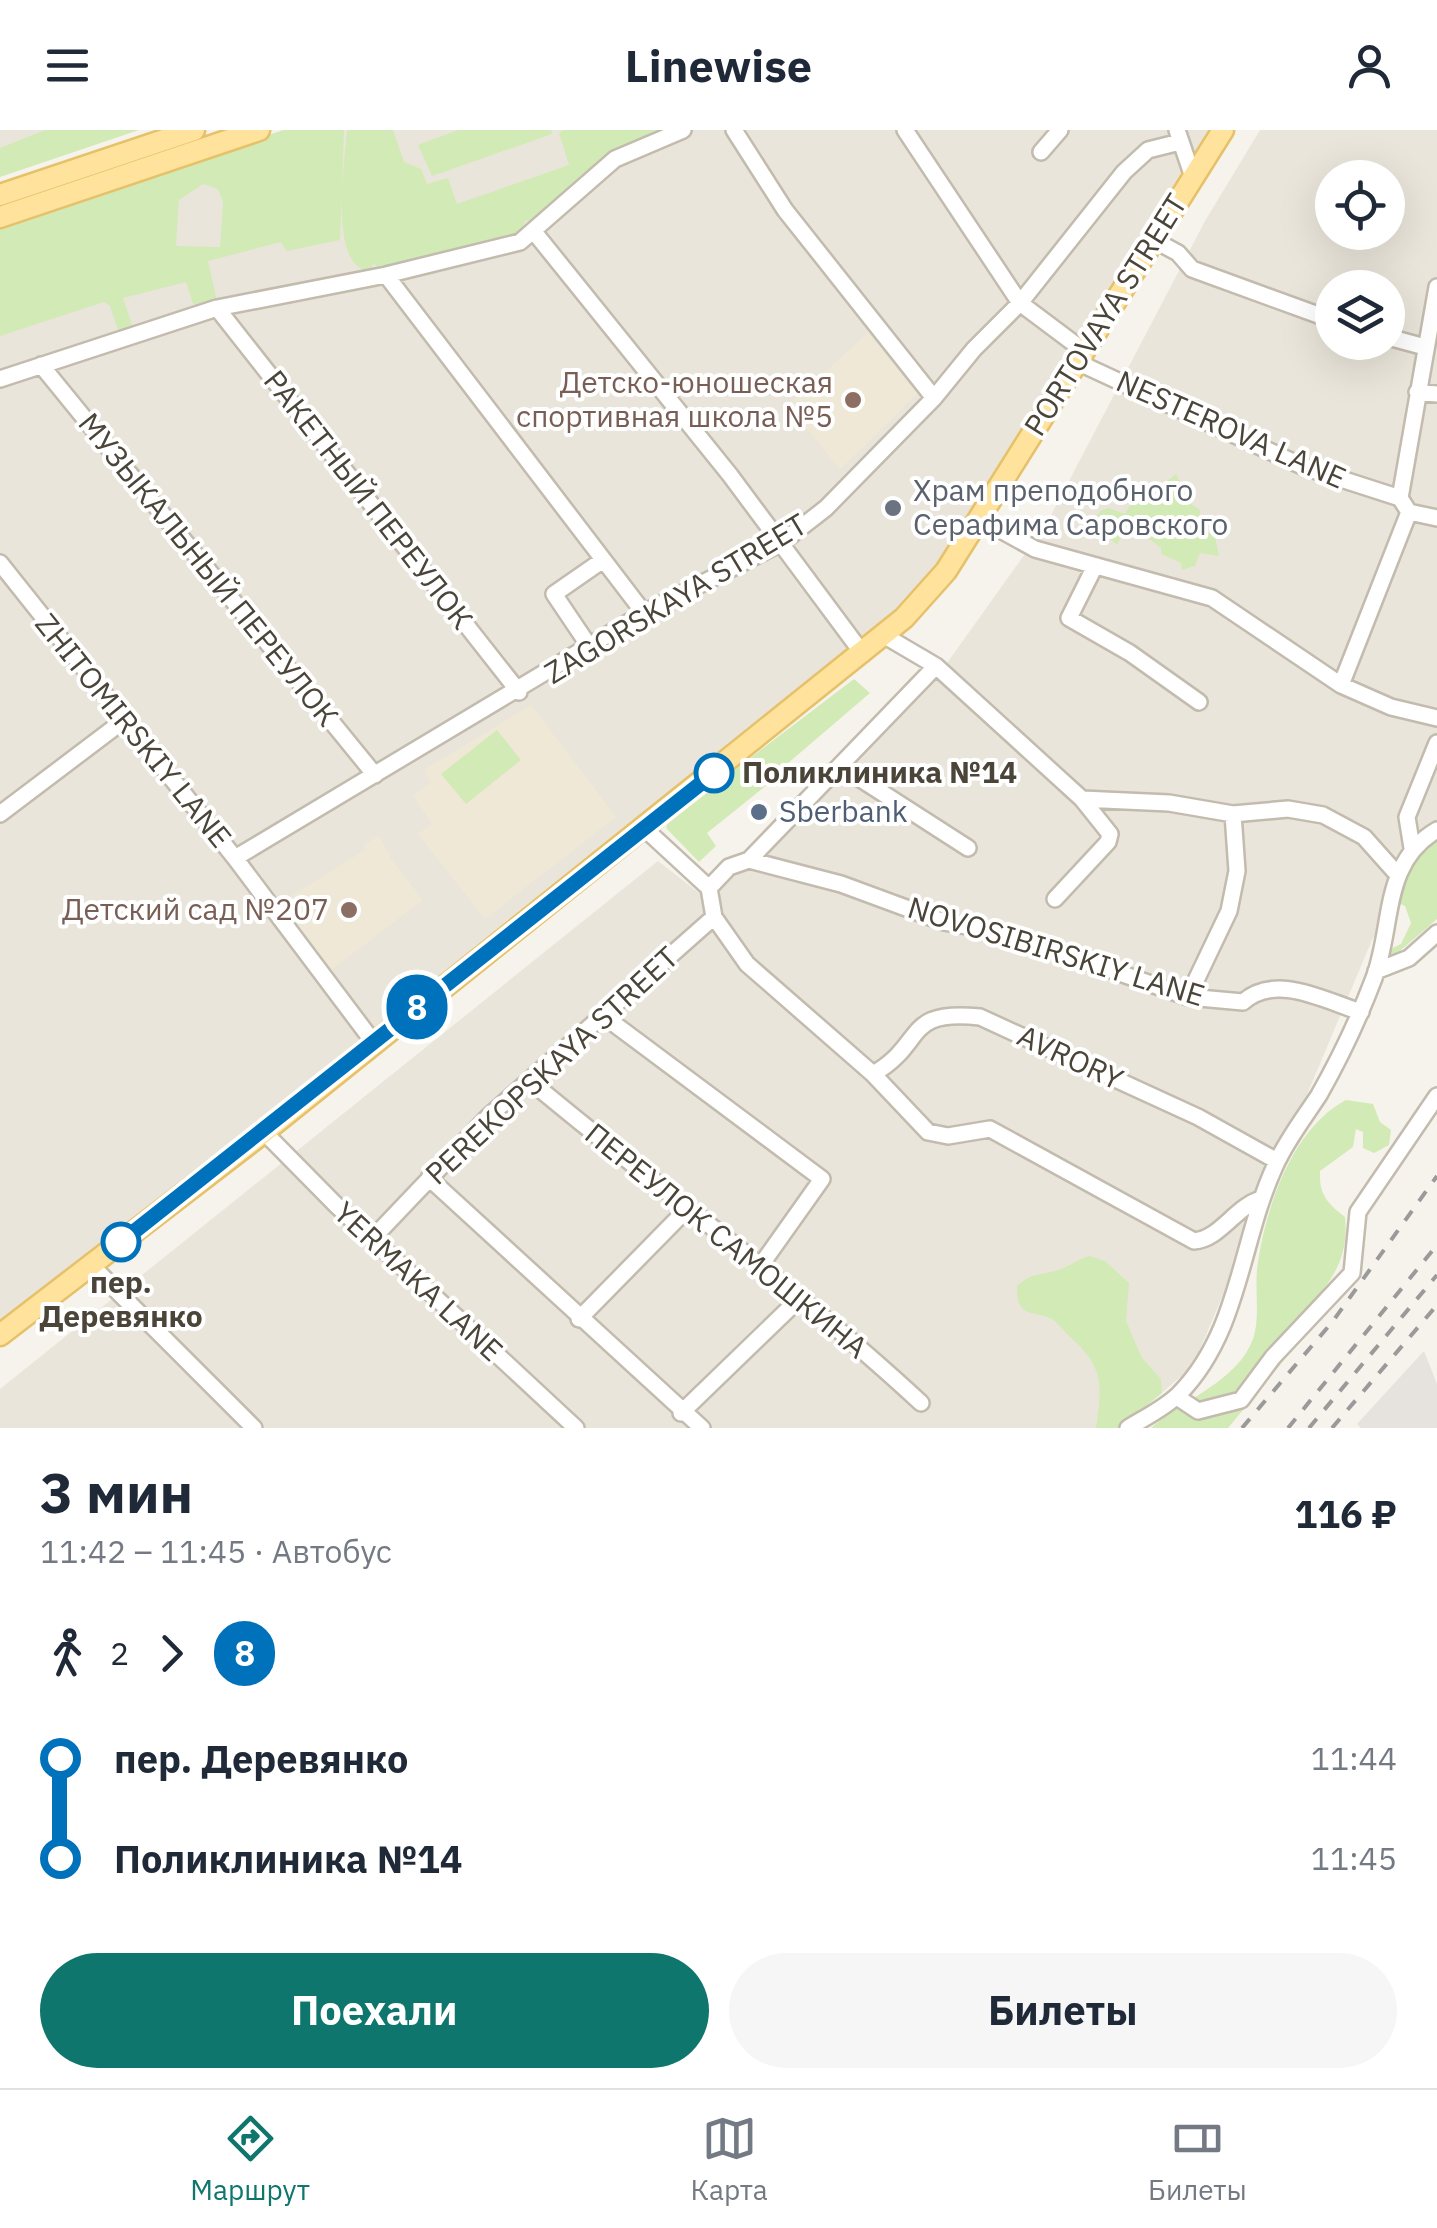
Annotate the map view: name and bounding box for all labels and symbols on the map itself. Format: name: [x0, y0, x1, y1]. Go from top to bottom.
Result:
street label: PORTOVAYA STREET: [1015, 186, 1195, 442]
street label: NESTEROVA LANE: [1111, 361, 1352, 497]
street label: РАКЕТНЫЙ ПЕРЕУЛОК: [256, 362, 483, 636]
place label: Детско-юношеская спортивная школа №5: [516, 362, 833, 435]
marker: Детско-юношеская спортивная школа №5: [842, 389, 864, 411]
street label: МУЗЫКАЛЬНЫЙ ПЕРЕУЛОК: [71, 404, 348, 734]
place label: Храм преподобного Серафима Саровского: [913, 470, 1228, 543]
marker: Храм преподобного Серафима Саровского: [882, 497, 904, 519]
street label: ZAGORSKAYA STREET: [537, 504, 814, 692]
street label: ZHITOMIRSKIY LANE: [28, 605, 241, 855]
place label: Поликлиника №14: [742, 752, 1017, 791]
marker: Поликлиника №14: [695, 754, 733, 792]
place label: Sberbank: [779, 791, 908, 830]
marker: Sberbank: [748, 801, 770, 823]
street label: NOVOSIBIRSKIY LANE: [903, 887, 1210, 1014]
place label: Детский сад №207: [62, 889, 329, 928]
marker: Детский сад №207: [338, 899, 360, 921]
street label: PEREKOPSKAYA STREET: [416, 937, 686, 1192]
line badge: 8: [384, 974, 450, 1040]
street label: AVRORY: [1011, 1015, 1130, 1098]
street label: ПЕРЕУЛОК САМОШКИНА: [578, 1114, 876, 1366]
street label: YERMAKA LANE: [326, 1193, 512, 1369]
marker: пер. Деревянко: [102, 1223, 140, 1261]
place label: пер. Деревянко: [39, 1262, 203, 1335]

